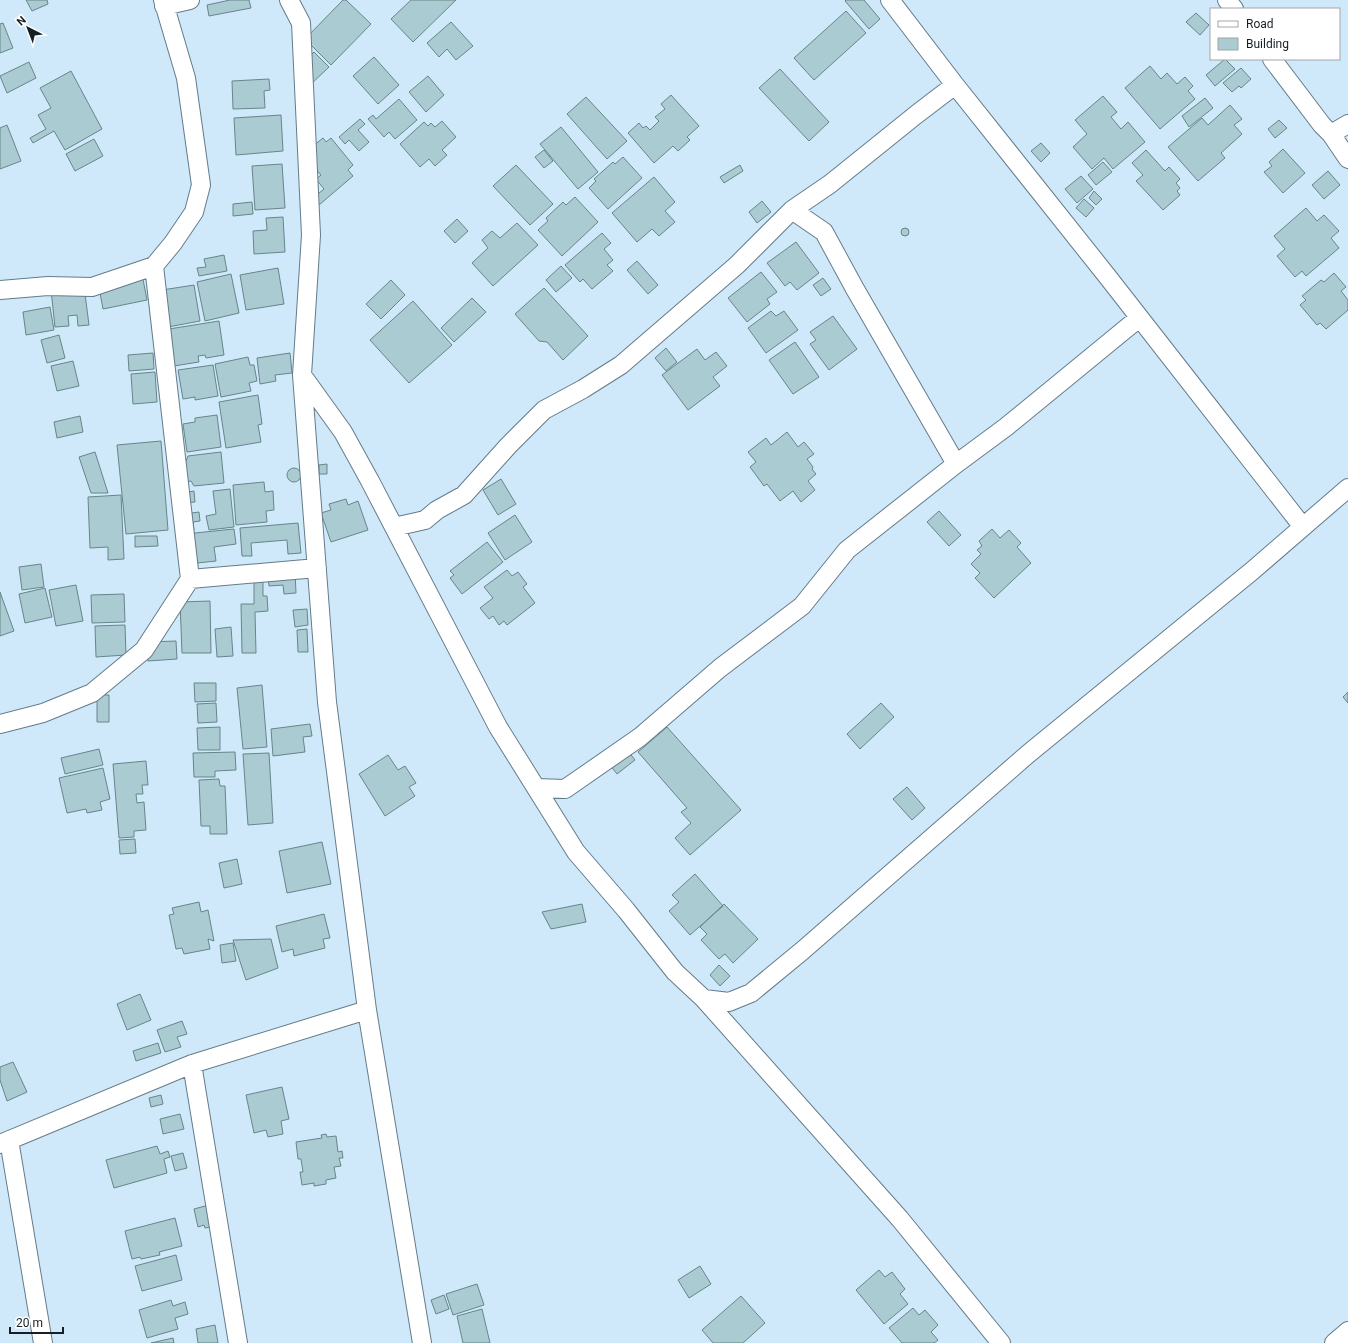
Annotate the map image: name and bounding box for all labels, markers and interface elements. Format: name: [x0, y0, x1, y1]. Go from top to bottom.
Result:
north arrow: [8, 8, 48, 48]
legend: [1210, 8, 1340, 60]
text: N: [14, 13, 29, 28]
text: Road: [1246, 17, 1274, 31]
text: Building: [1246, 37, 1289, 51]
scale bar: [10, 1309, 63, 1335]
text: 20 m: [16, 1316, 43, 1330]

